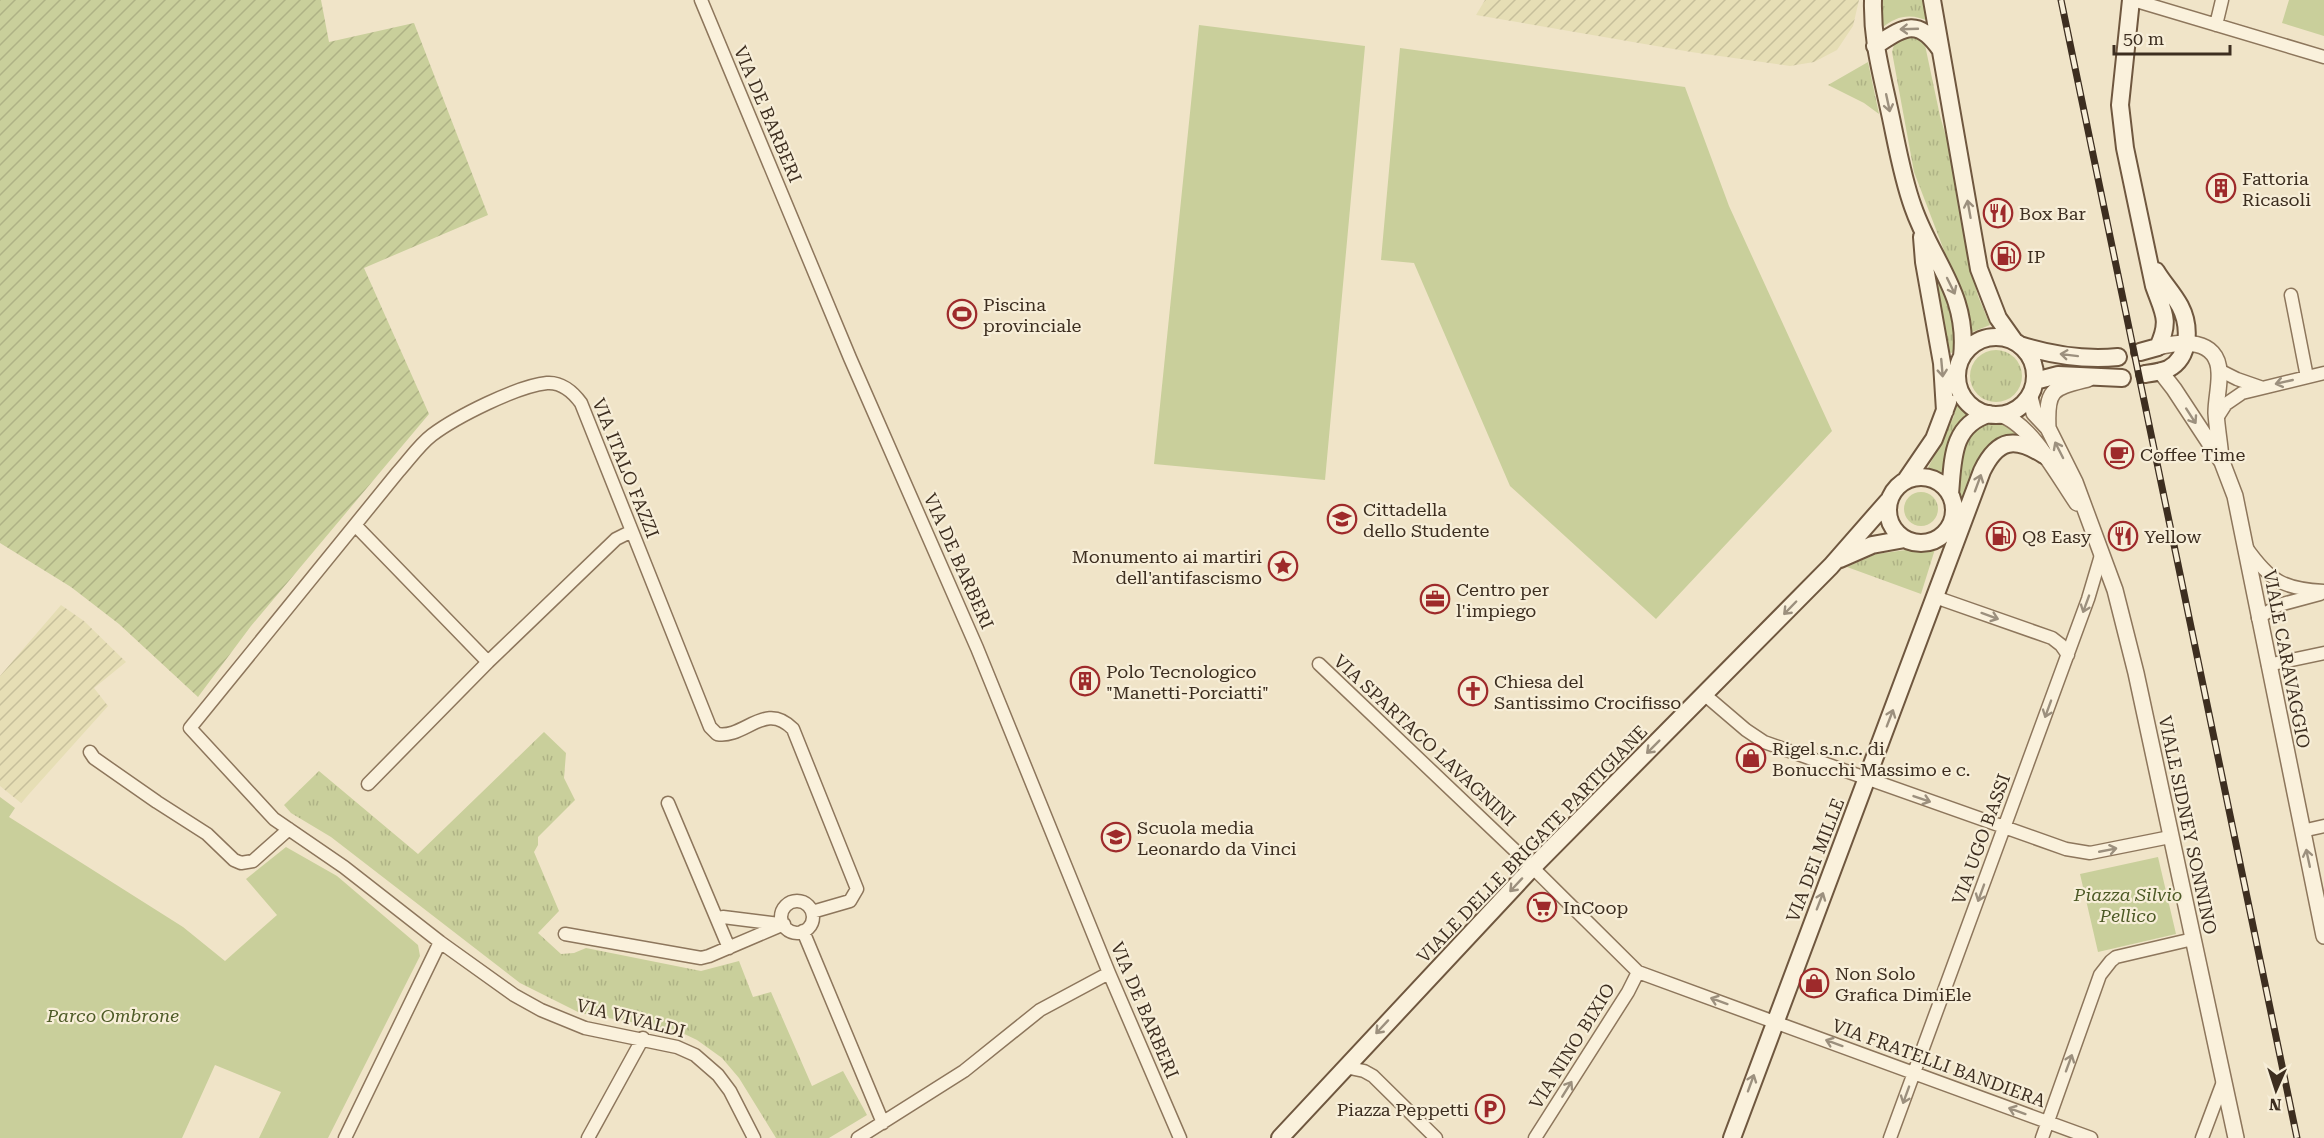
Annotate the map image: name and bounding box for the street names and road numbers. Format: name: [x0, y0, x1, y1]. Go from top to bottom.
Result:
street label: VIA DE BARBERI: [730, 43, 806, 185]
street label: VIA ITALO FAZZI: [588, 395, 664, 541]
street label: VIA DE BARBERI: [920, 490, 998, 632]
street label: VIALE CARAVAGGIO: [2259, 568, 2315, 750]
street label: VIA SPARTACO LAVAGNINI: [1330, 650, 1520, 830]
street label: VIALE SIDNEY SONNINO: [2155, 714, 2221, 936]
street label: VIALE DELLE BRIGATE PARTIGIANE: [1413, 721, 1651, 967]
street label: VIA UGO BASSI: [1948, 771, 2014, 907]
street label: VIA DEI MILLE: [1782, 795, 1848, 925]
street label: VIA DE BARBERI: [1107, 939, 1183, 1081]
street label: VIA NINO BIXIO: [1525, 979, 1619, 1113]
street label: VIA VIVALDI: [574, 994, 688, 1042]
street label: VIA FRATELLI BANDIERA: [1829, 1015, 2049, 1112]

